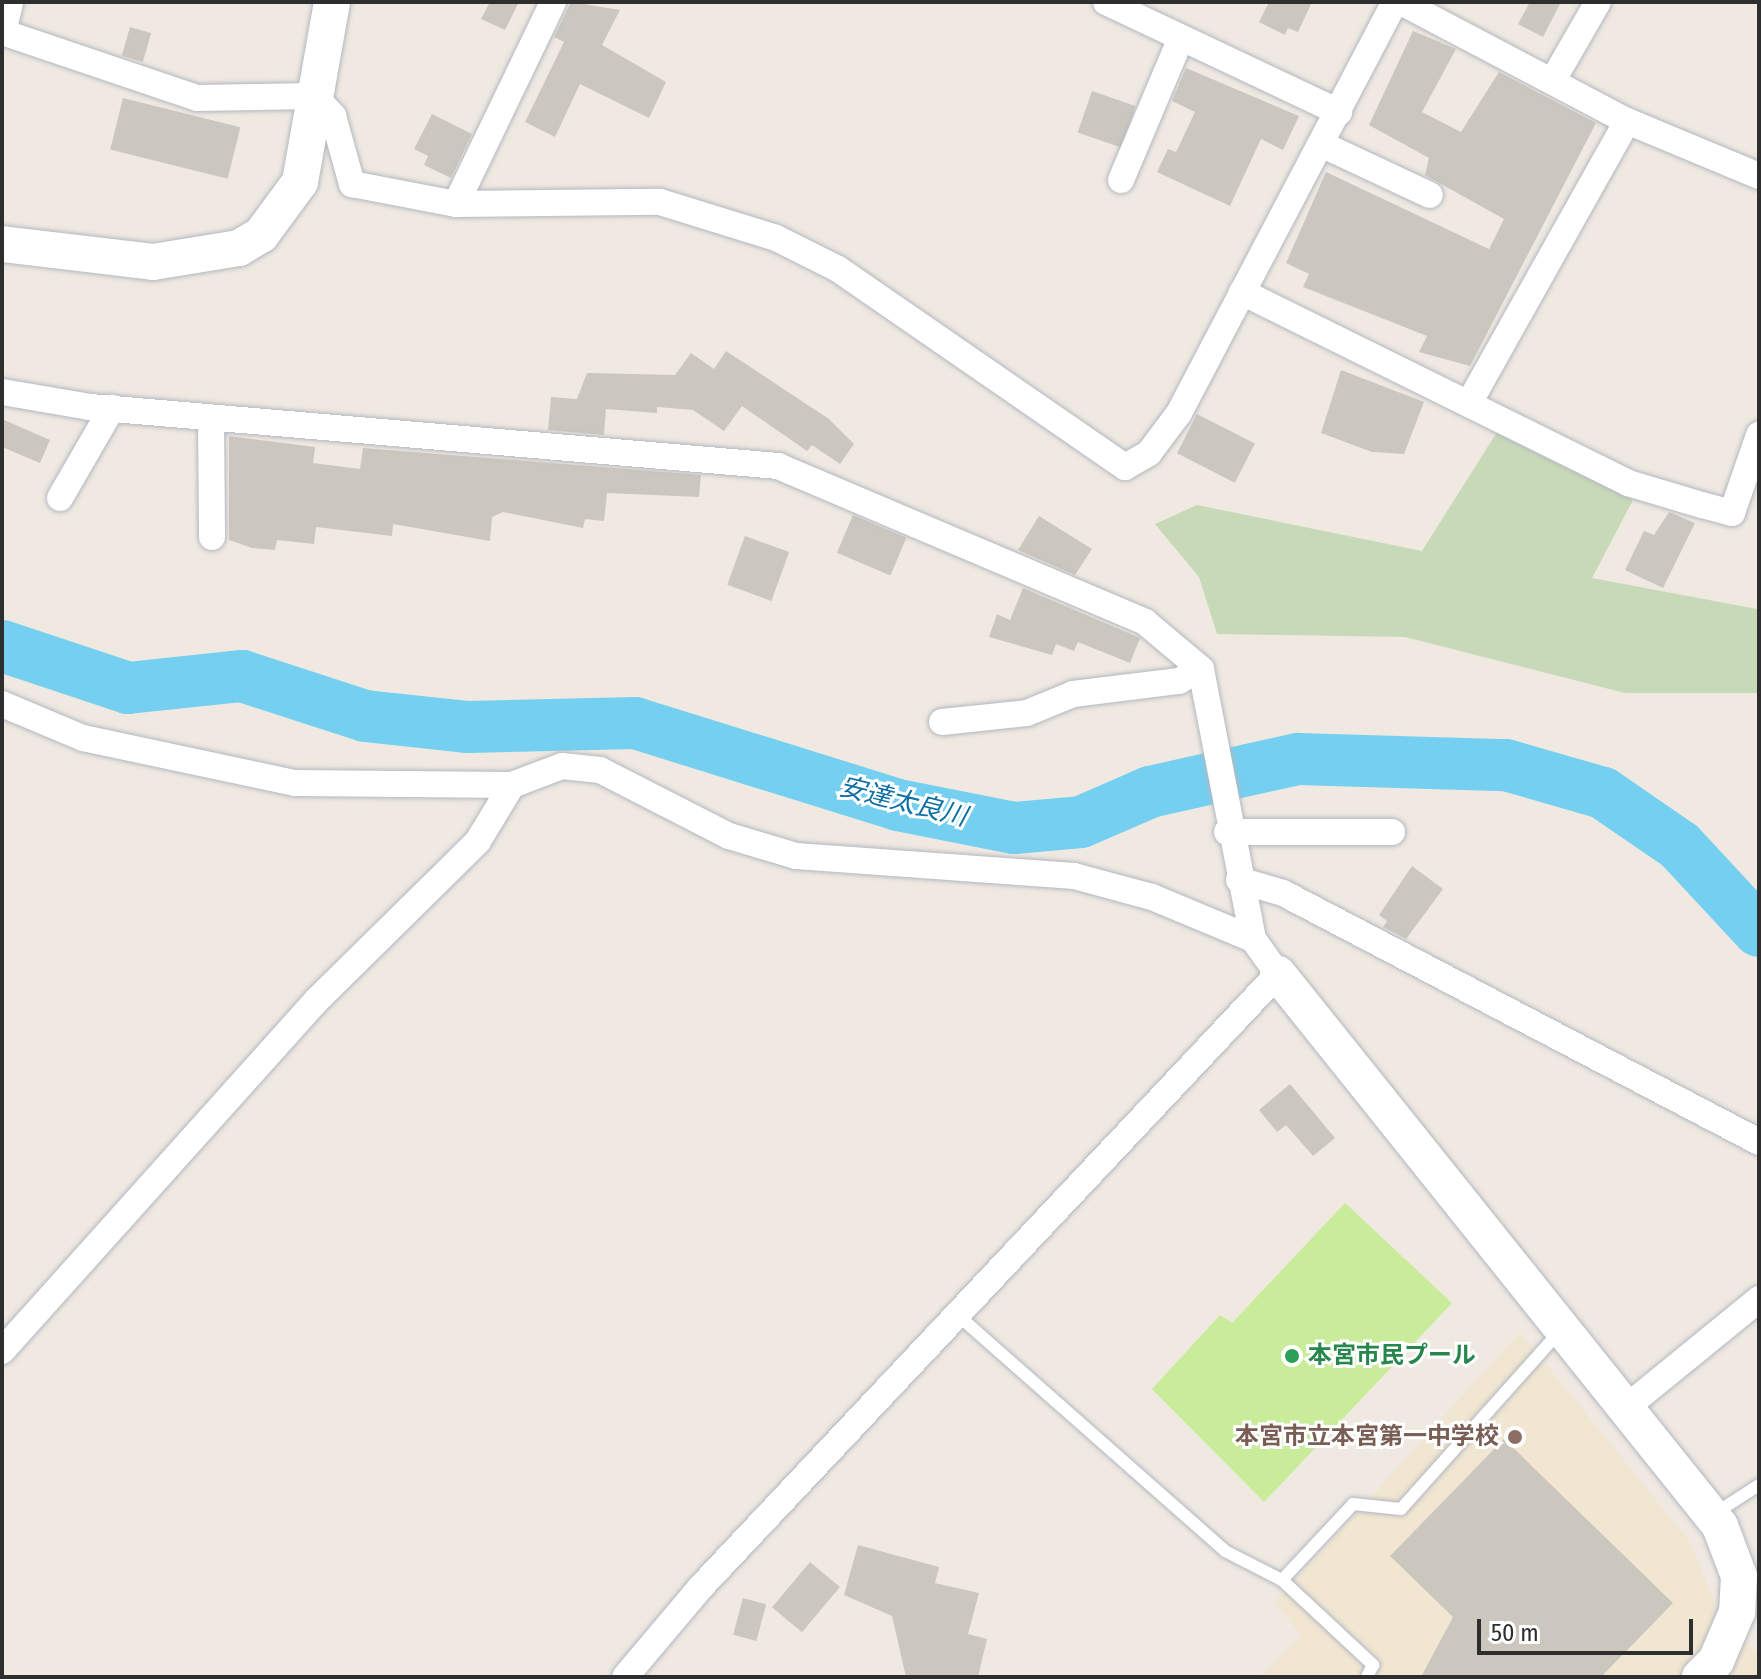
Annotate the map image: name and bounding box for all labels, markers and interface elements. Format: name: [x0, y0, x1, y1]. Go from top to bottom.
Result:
water label: 安達太良川: [836, 771, 970, 833]
place label: 本宮市民プール: [1308, 1342, 1476, 1370]
marker: 本宮市民プール: [1283, 1347, 1301, 1365]
place label: 本宮市立本宮第一中学校: [1235, 1423, 1499, 1451]
marker: 本宮市立本宮第一中学校: [1506, 1428, 1524, 1446]
scale bar: [1481, 1603, 1697, 1653]
text: 50 m: [1491, 1619, 1539, 1647]

